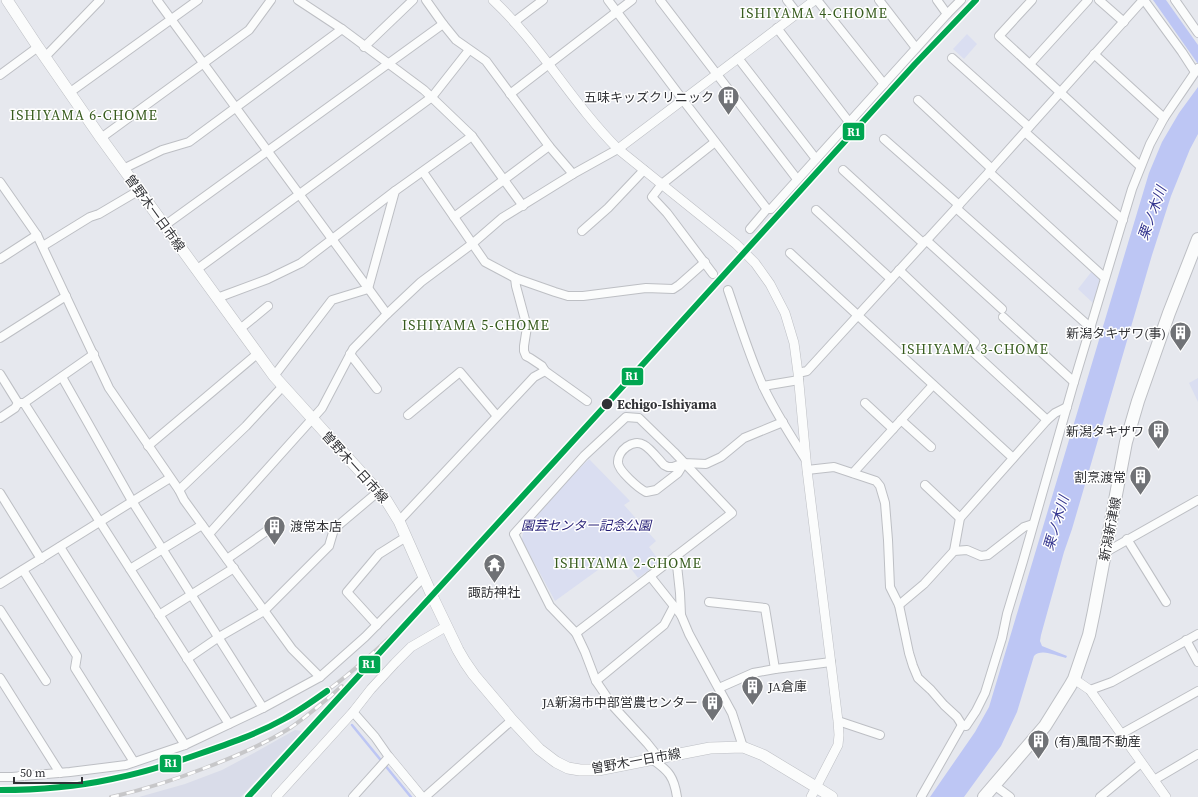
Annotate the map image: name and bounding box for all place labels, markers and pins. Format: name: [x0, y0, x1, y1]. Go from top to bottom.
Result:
building icon: 五味キッズクリニック: [716, 84, 742, 117]
place label: 五味キッズクリニック: [584, 89, 714, 106]
building icon: 新潟タキザワ(事): [1168, 320, 1194, 353]
place label: 新潟タキザワ(事): [1066, 325, 1166, 342]
place label: Echigo-Ishiyama: [617, 396, 717, 413]
marker: Echigo-Ishiyama: [600, 397, 614, 411]
building icon: 新潟タキザワ: [1146, 418, 1172, 451]
place label: 新潟タキザワ: [1066, 423, 1144, 440]
building icon: 割烹渡常: [1128, 464, 1154, 497]
place label: 割烹渡常: [1074, 469, 1126, 486]
building icon: 渡常本店: [261, 513, 287, 546]
place label: 渡常本店: [290, 518, 342, 535]
temple icon: 諏訪神社: [481, 551, 507, 584]
place label: 諏訪神社: [468, 584, 520, 601]
building icon: JA倉庫: [740, 673, 766, 706]
place label: JA倉庫: [767, 678, 807, 695]
building icon: JA新潟市中部営農センター: [700, 689, 726, 722]
place label: JA新潟市中部営農センター: [541, 694, 698, 711]
building icon: (有)風間不動産: [1026, 728, 1052, 761]
place label: (有)風間不動産: [1054, 733, 1141, 750]

